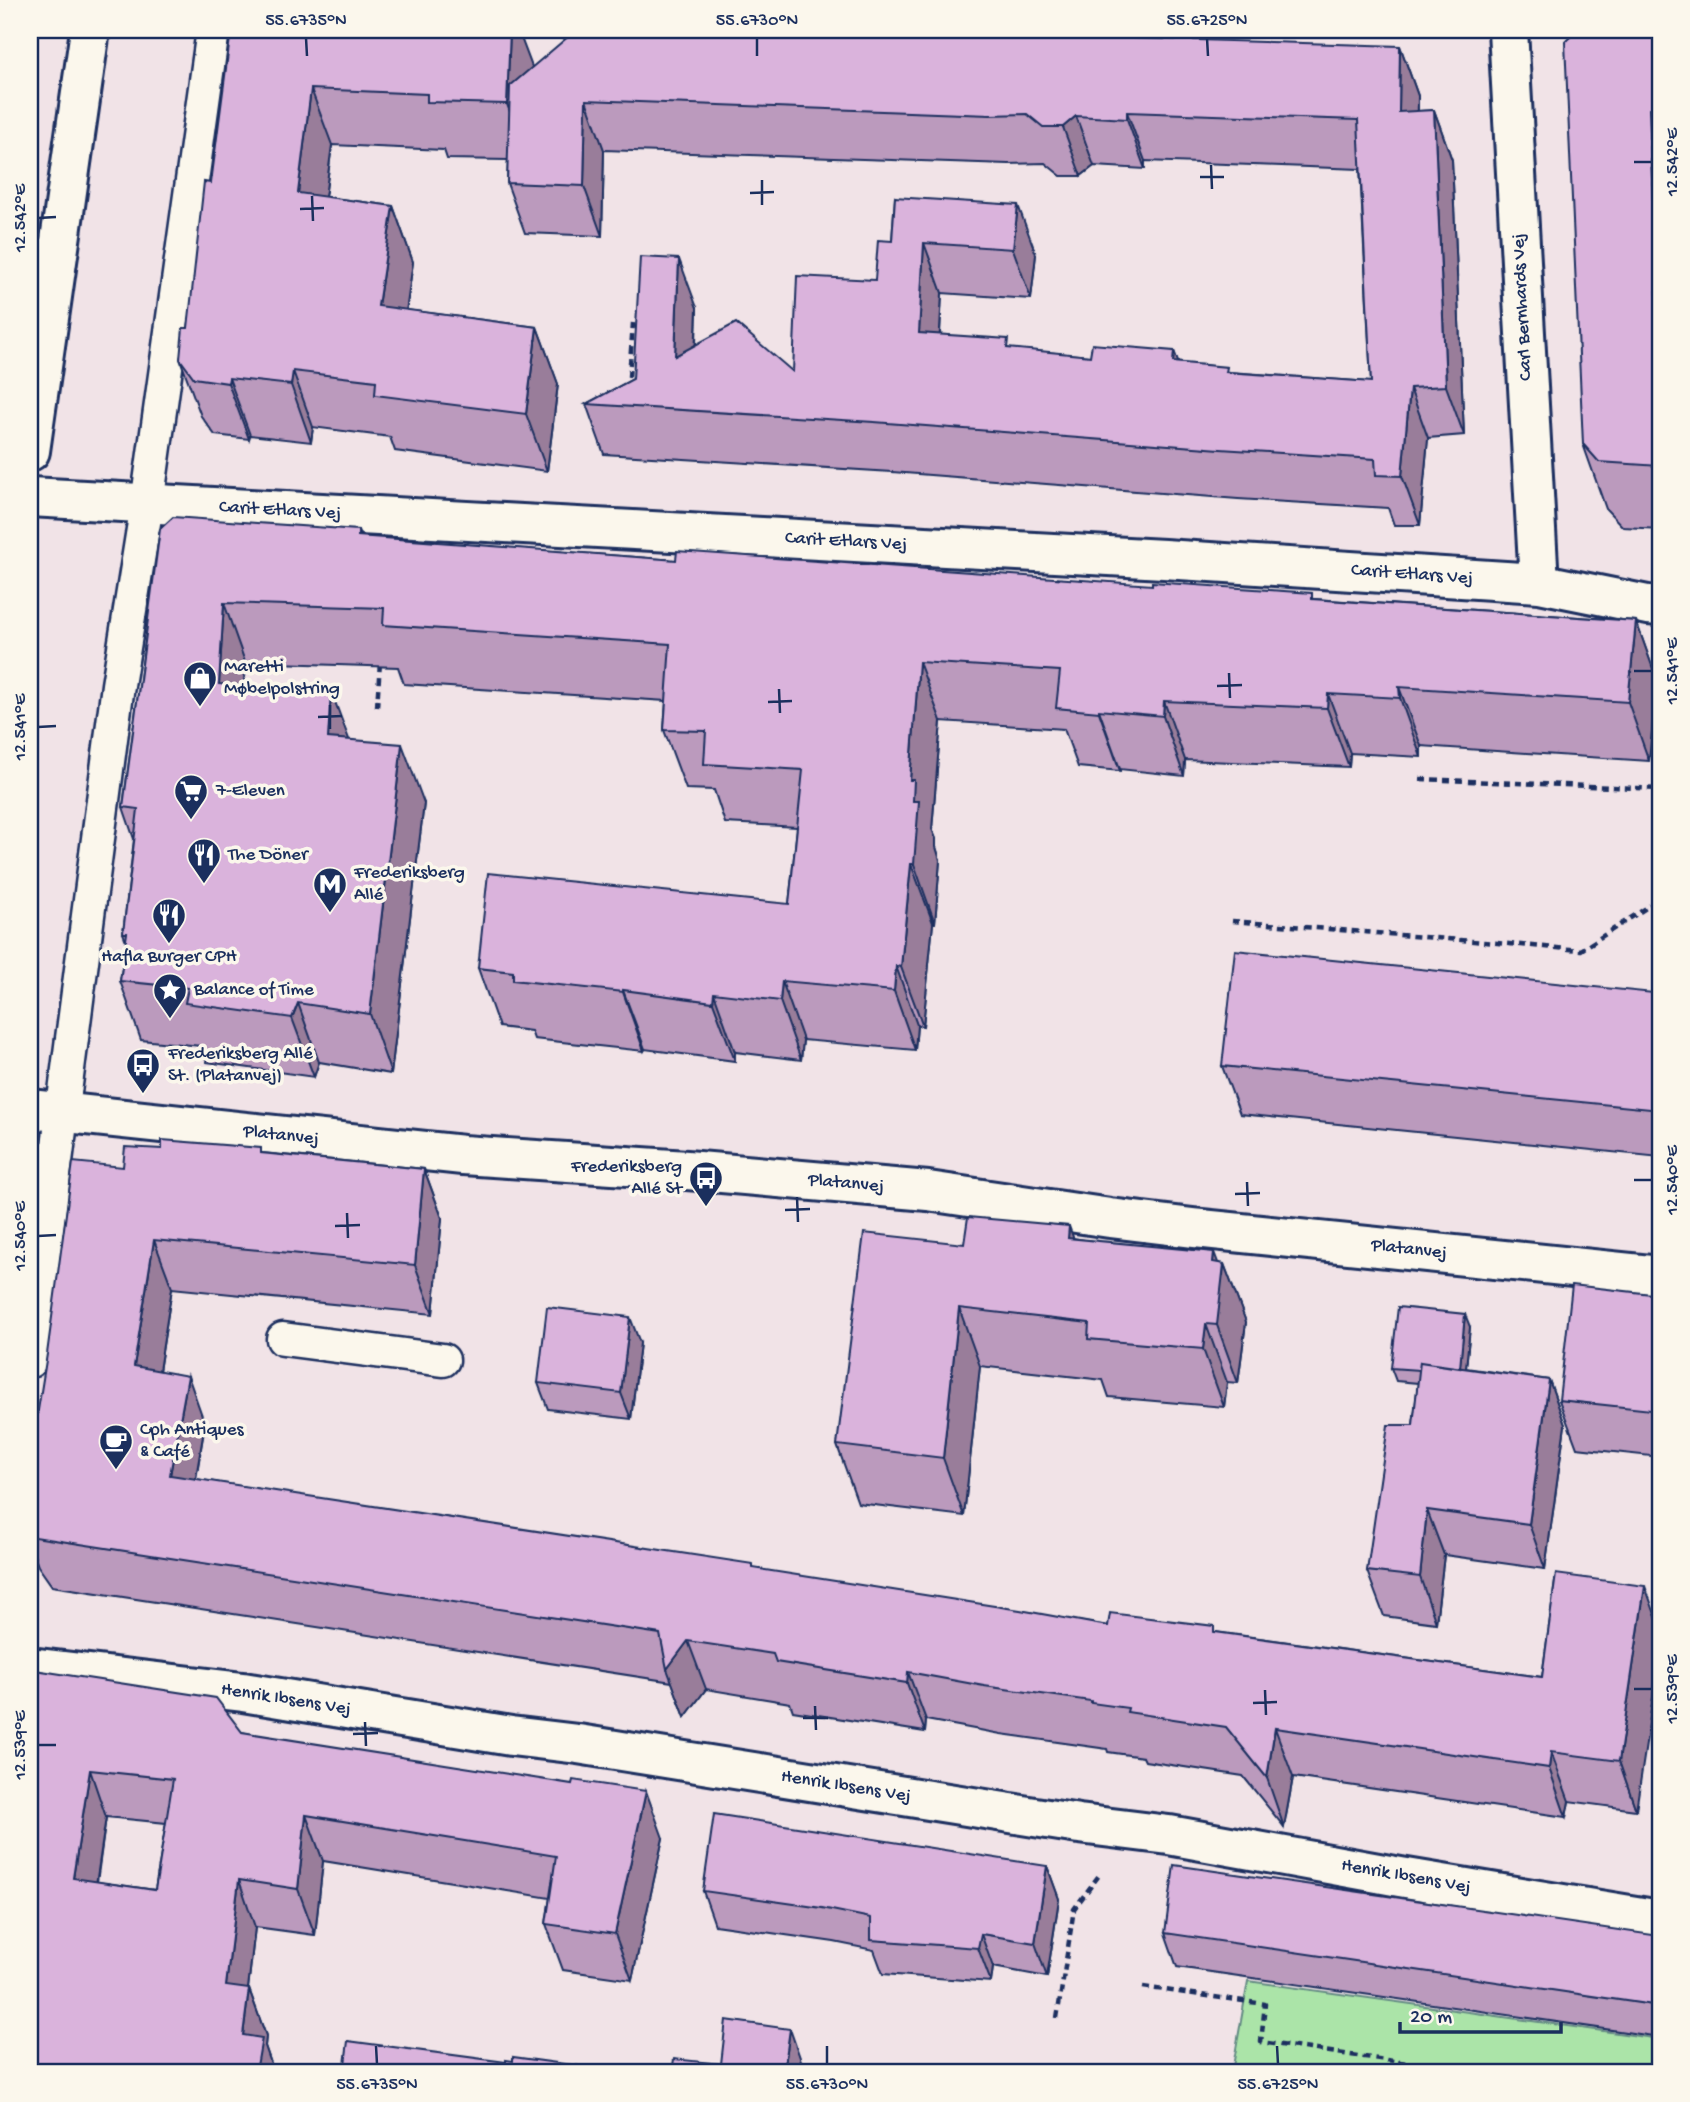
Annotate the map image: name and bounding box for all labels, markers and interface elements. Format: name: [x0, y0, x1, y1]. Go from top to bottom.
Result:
text: 55.6735°N: [265, 11, 347, 32]
text: 55.6730°N: [716, 11, 798, 32]
text: 55.6725°N: [1166, 11, 1248, 32]
text: 12.542°E: [1663, 127, 1684, 197]
text: 12.542°E: [11, 183, 32, 253]
street label: Carl Bernhards Vej: [1508, 233, 1538, 381]
street label: Carit Etlars Vej: [218, 496, 342, 526]
street label: Carit Etlars Vej: [784, 527, 908, 557]
street label: Carit Etlars Vej: [1350, 559, 1474, 591]
text: 12.541°E: [1663, 637, 1684, 705]
place label: Maretti Møbelpolstring: [224, 656, 340, 701]
shop icon: Maretti Møbelpolstring: [181, 659, 219, 708]
text: 12.541°E: [11, 693, 32, 761]
supermarket icon: 7-Eleven: [172, 772, 210, 821]
place label: 7-Eleven: [215, 780, 285, 803]
restaurant icon: The Döner: [185, 836, 223, 885]
place label: The Döner: [227, 844, 310, 867]
place label: Frederiksberg Allé: [353, 862, 465, 907]
metro station icon: Frederiksberg Allé: [311, 865, 349, 914]
restaurant icon: Hafla Burger CPH: [150, 896, 188, 945]
place label: Hafla Burger CPH: [101, 946, 237, 969]
place icon: Balance of Time: [151, 971, 189, 1020]
place label: Balance of Time: [193, 979, 314, 1002]
place label: Frederiksberg Allé St. (Platanvej): [167, 1043, 313, 1088]
bus stop icon: Frederiksberg Allé St. (Platanvej): [124, 1046, 162, 1095]
street label: Platanvej: [241, 1120, 320, 1151]
text: 12.540°E: [1663, 1145, 1684, 1216]
place label: Frederiksberg Allé St: [570, 1156, 684, 1201]
bus stop icon: Frederiksberg Allé St: [687, 1159, 725, 1208]
street label: Platanvej: [806, 1169, 885, 1199]
text: 12.540°E: [11, 1201, 32, 1272]
street label: Platanvej: [1369, 1234, 1448, 1265]
place label: Cph Antiques & Café: [140, 1419, 245, 1464]
cafe icon: Cph Antiques & Café: [97, 1422, 135, 1471]
text: 12.539°E: [1663, 1654, 1684, 1724]
street label: Henrik Ibsens Vej: [219, 1678, 353, 1722]
text: 12.539°E: [11, 1710, 32, 1780]
street label: Henrik Ibsens Vej: [779, 1765, 913, 1809]
street label: Henrik Ibsens Vej: [1339, 1854, 1473, 1900]
scale bar: [1400, 1990, 1560, 2034]
text: 20 m: [1410, 2006, 1452, 2031]
text: 55.6735°N: [336, 2075, 418, 2096]
text: 55.6730°N: [786, 2075, 868, 2096]
text: 55.6725°N: [1237, 2075, 1319, 2096]

